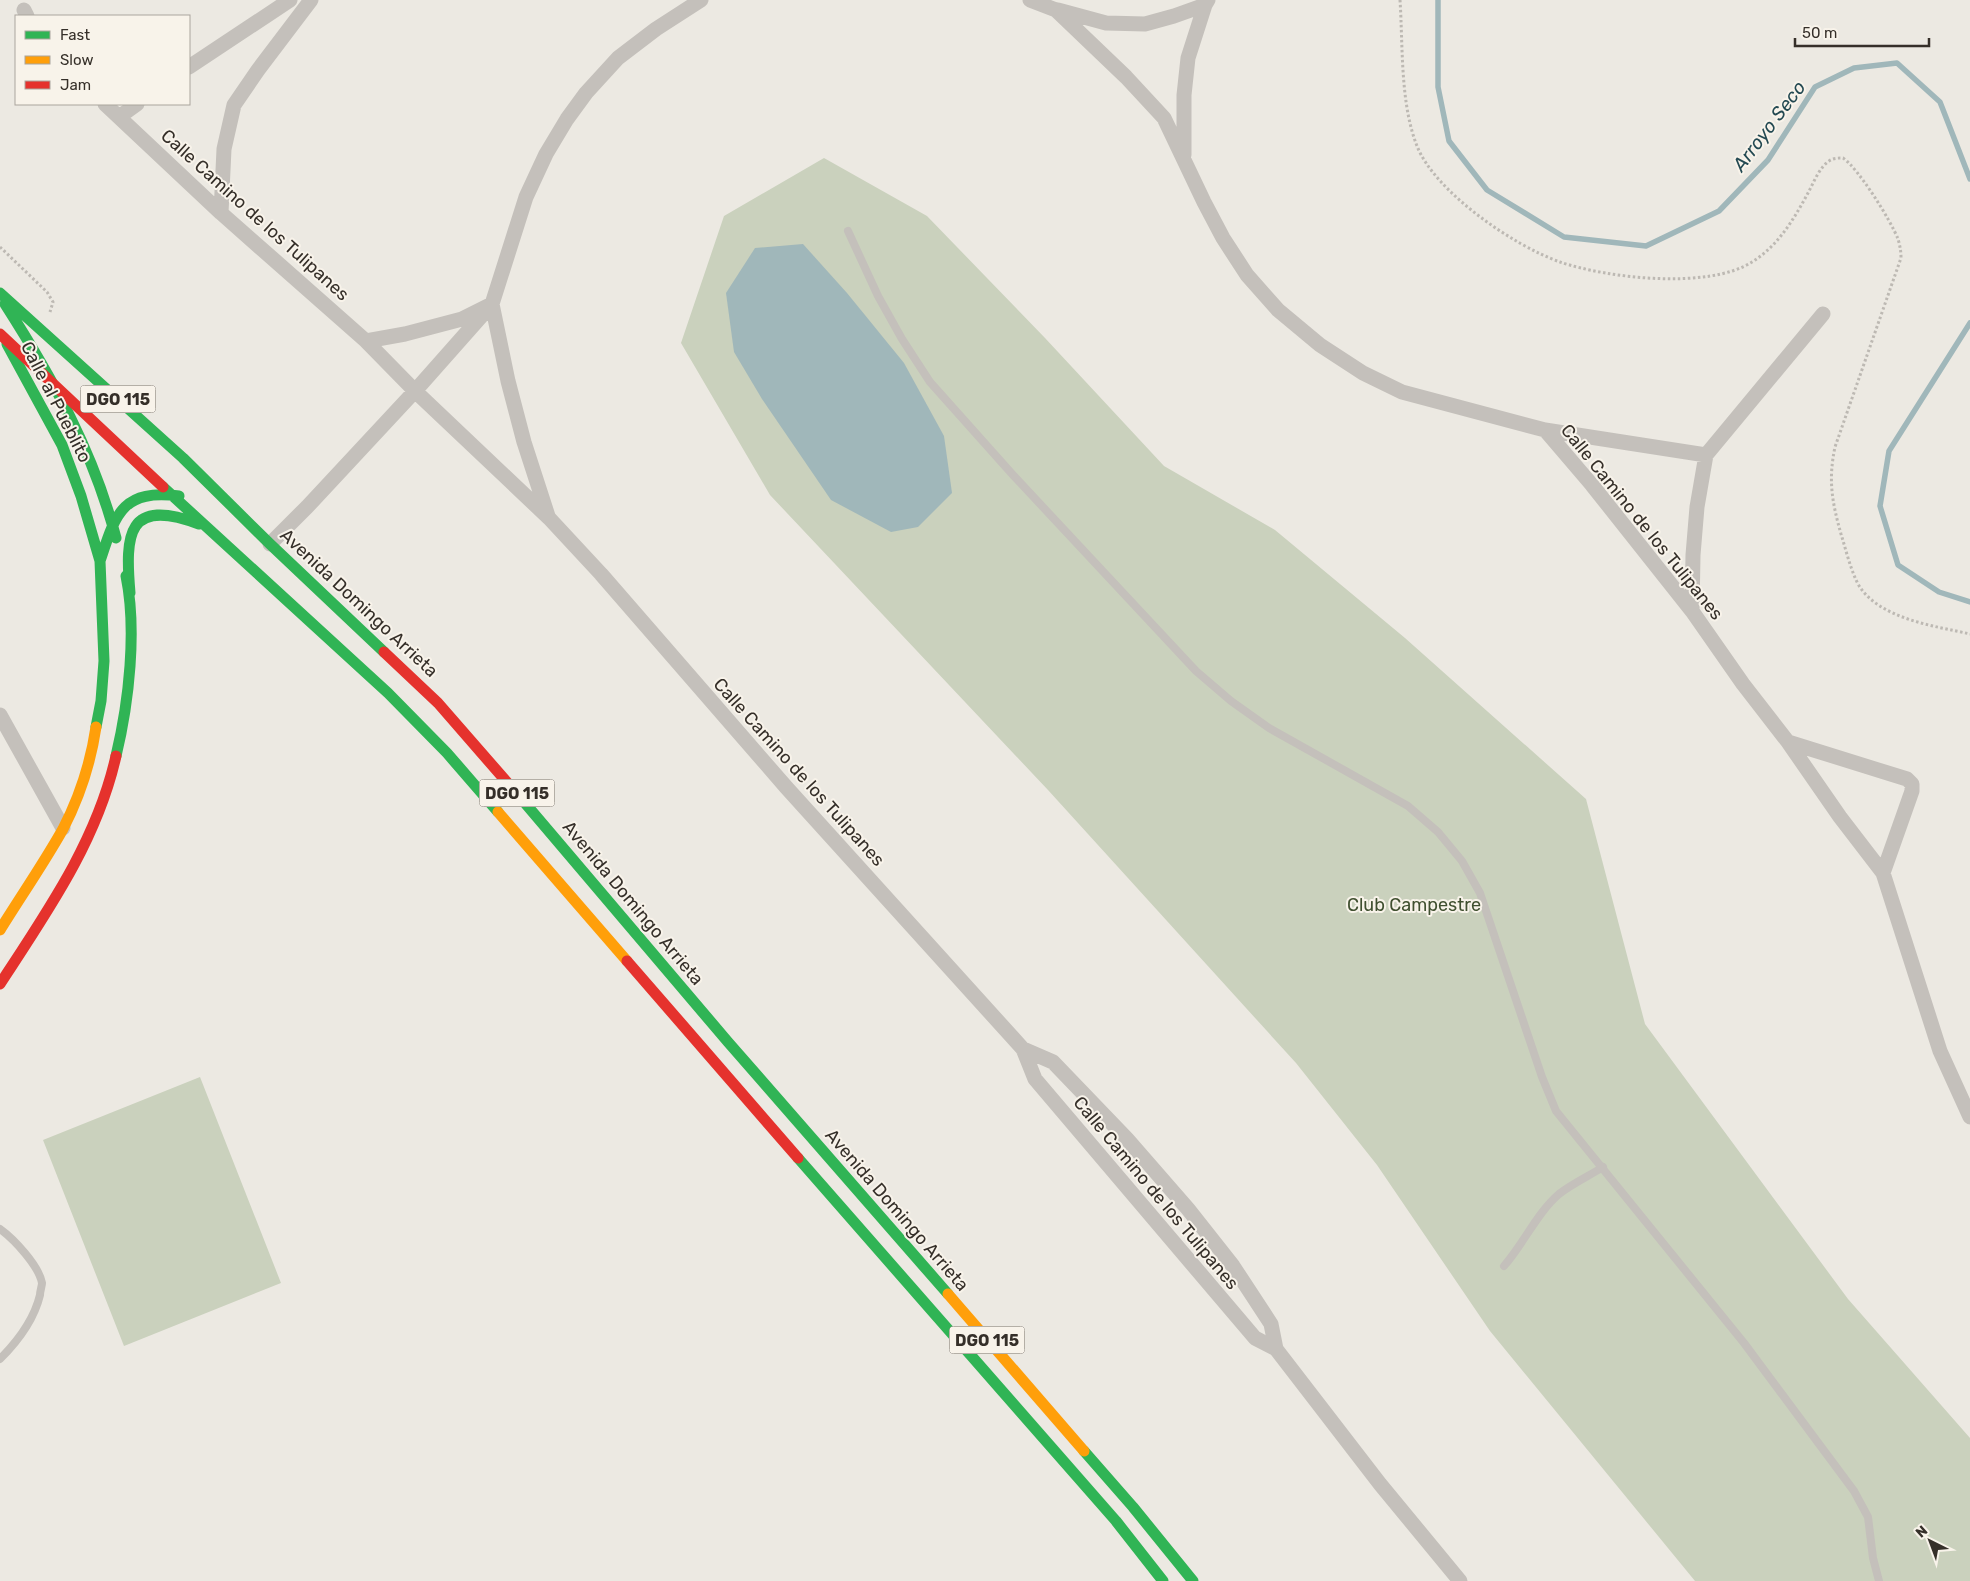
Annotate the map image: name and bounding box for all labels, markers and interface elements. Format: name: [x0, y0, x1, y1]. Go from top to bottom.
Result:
legend: [15, 15, 190, 105]
scale bar: [1795, 15, 1929, 47]
text: 50 m: [1802, 24, 1837, 42]
text: Fast: [60, 26, 90, 44]
text: Slow: [60, 51, 93, 69]
text: Jam: [60, 76, 91, 94]
water label: Arroyo Seco: [1727, 76, 1810, 177]
street label: Calle Camino de los Tulipanes: [156, 125, 354, 305]
street label: Calle al Pueblito: [16, 338, 96, 466]
road number: DGO 115: [80, 386, 156, 412]
street label: Calle Camino de los Tulipanes: [1556, 420, 1728, 624]
street label: Avenida Domingo Arrieta: [276, 524, 442, 682]
street label: Calle Camino de los Tulipanes: [709, 673, 889, 871]
road number: DGO 115: [480, 780, 554, 806]
street label: Avenida Domingo Arrieta: [558, 816, 708, 990]
park label: Club Campestre: [1347, 894, 1481, 916]
street label: Calle Camino de los Tulipanes: [1069, 1092, 1243, 1294]
street label: Avenida Domingo Arrieta: [821, 1124, 973, 1296]
road number: DGO 115: [950, 1326, 1024, 1354]
north arrow: [1905, 1516, 1955, 1566]
text: N: [1912, 1522, 1931, 1541]

